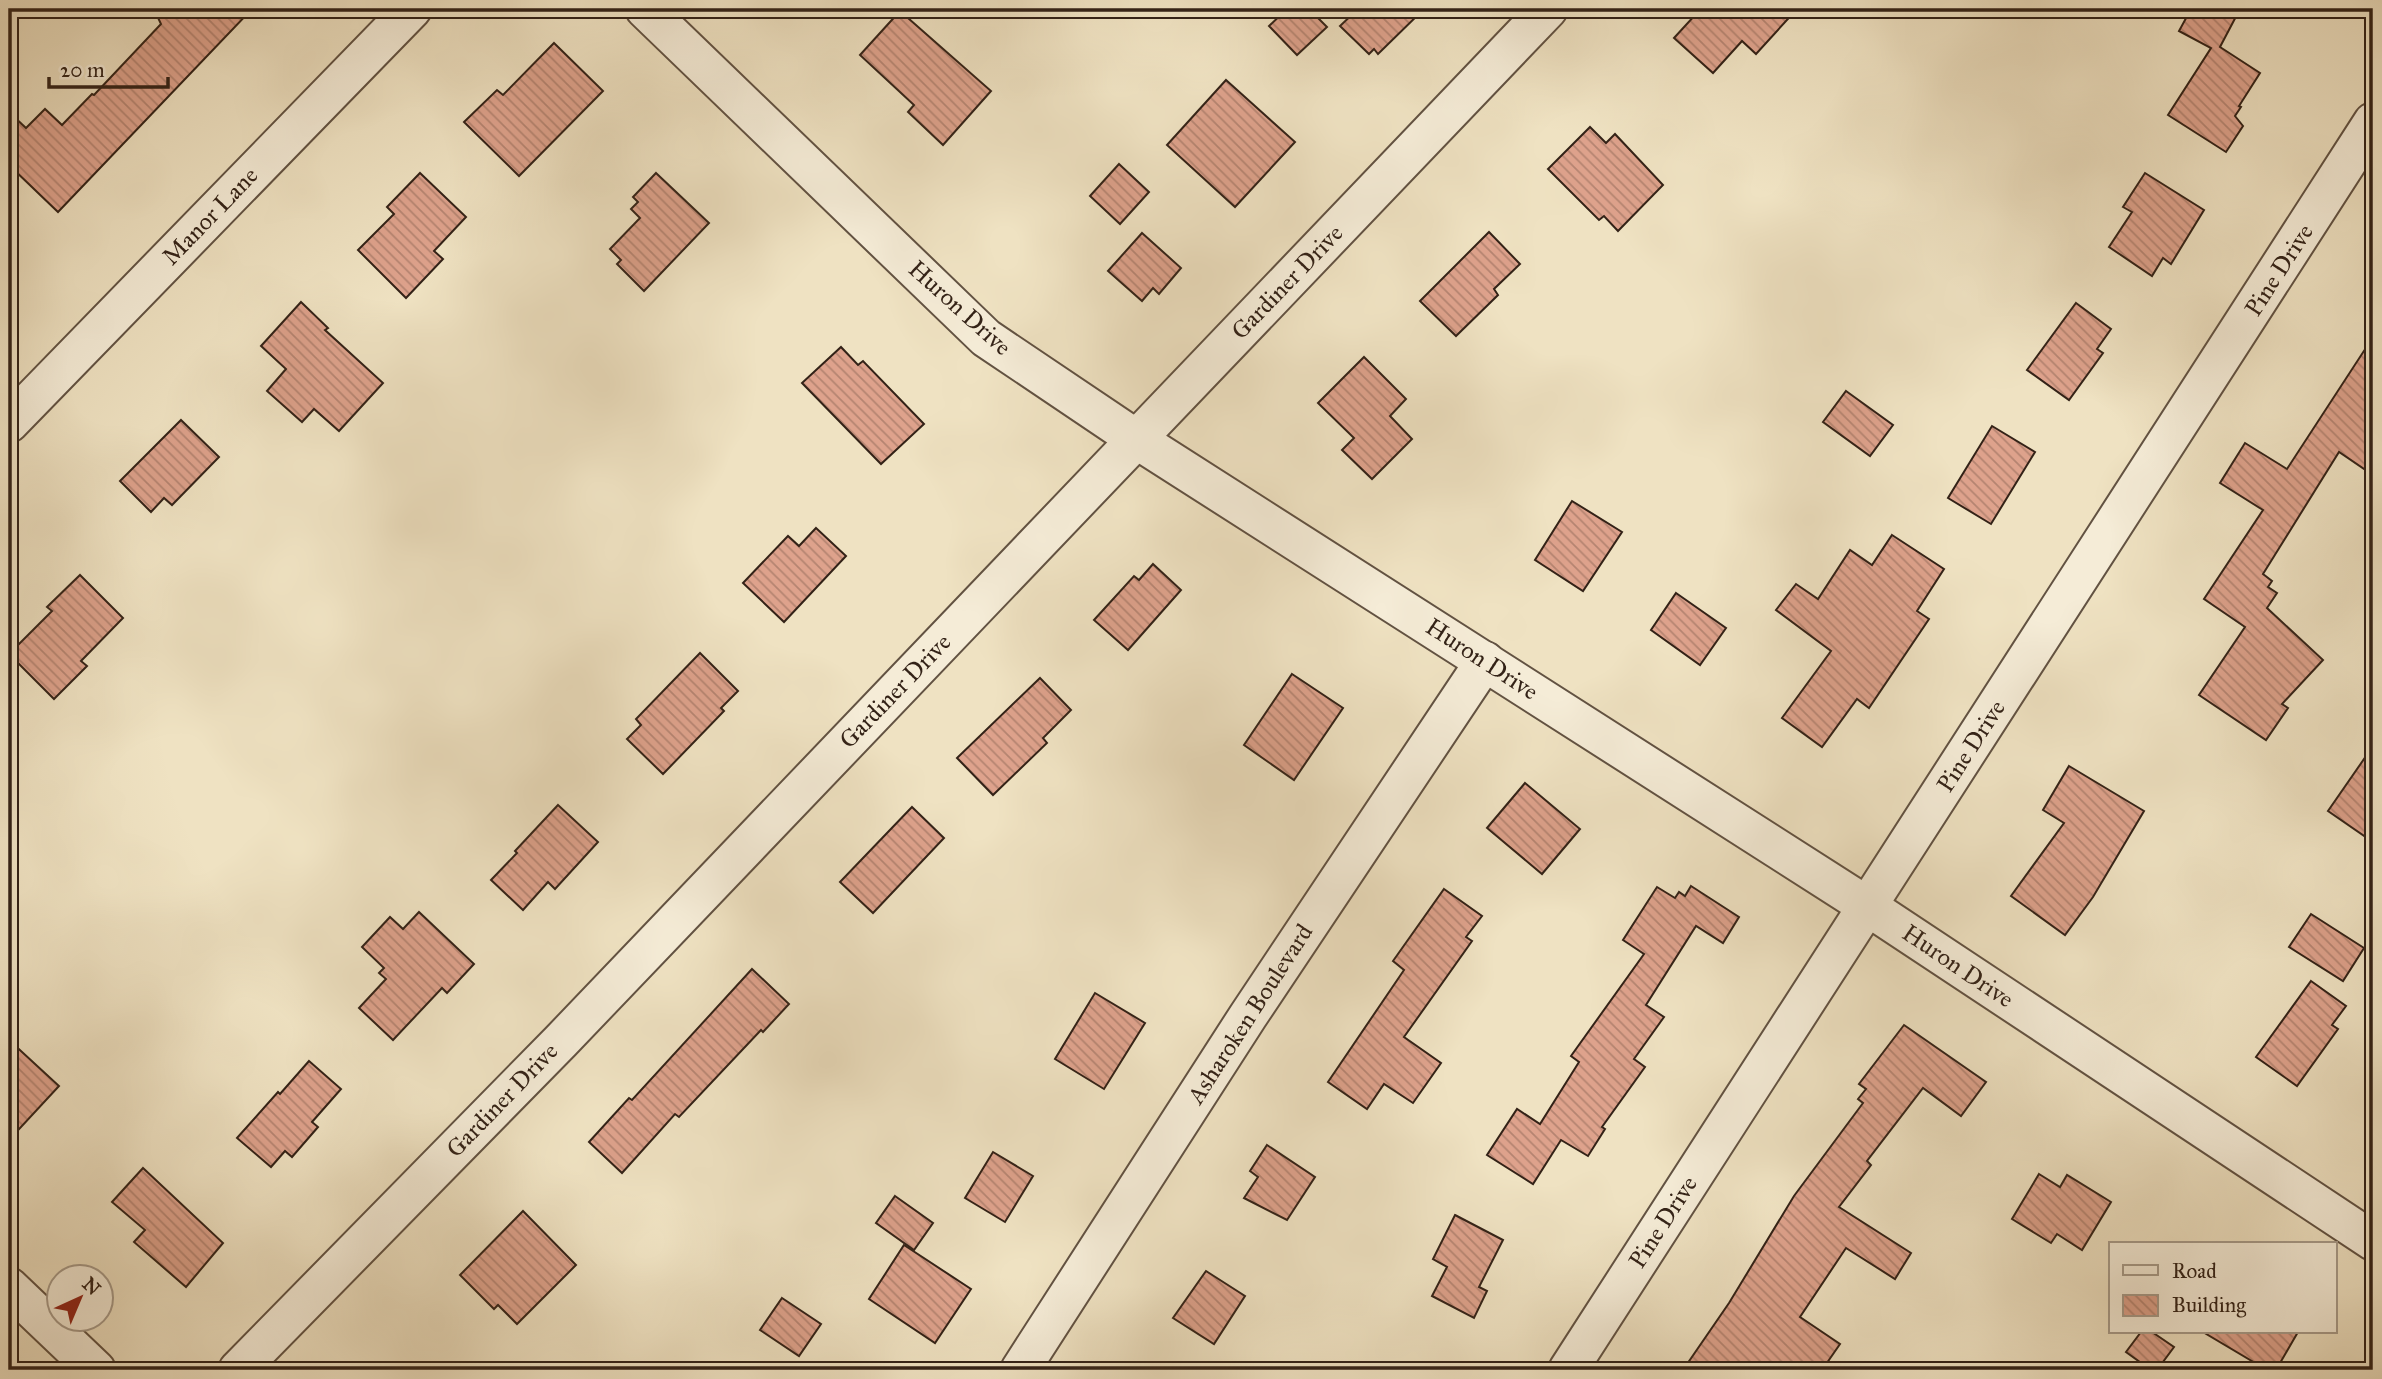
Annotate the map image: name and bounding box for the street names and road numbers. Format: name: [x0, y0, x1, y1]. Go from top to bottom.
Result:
street label: Manor Lane: [156, 161, 264, 271]
street label: Gardiner Drive: [1225, 218, 1349, 346]
street label: Pine Drive: [2238, 218, 2320, 322]
street label: Huron Drive: [902, 254, 1018, 362]
street label: Huron Drive: [1420, 612, 1544, 706]
street label: Gardiner Drive: [833, 627, 957, 755]
street label: Pine Drive: [1930, 694, 2012, 798]
street label: Asharoken Boulevard: [1180, 918, 1319, 1110]
street label: Huron Drive: [1897, 918, 2019, 1014]
street label: Gardiner Drive: [440, 1036, 564, 1164]
street label: Pine Drive: [1622, 1170, 1704, 1274]

